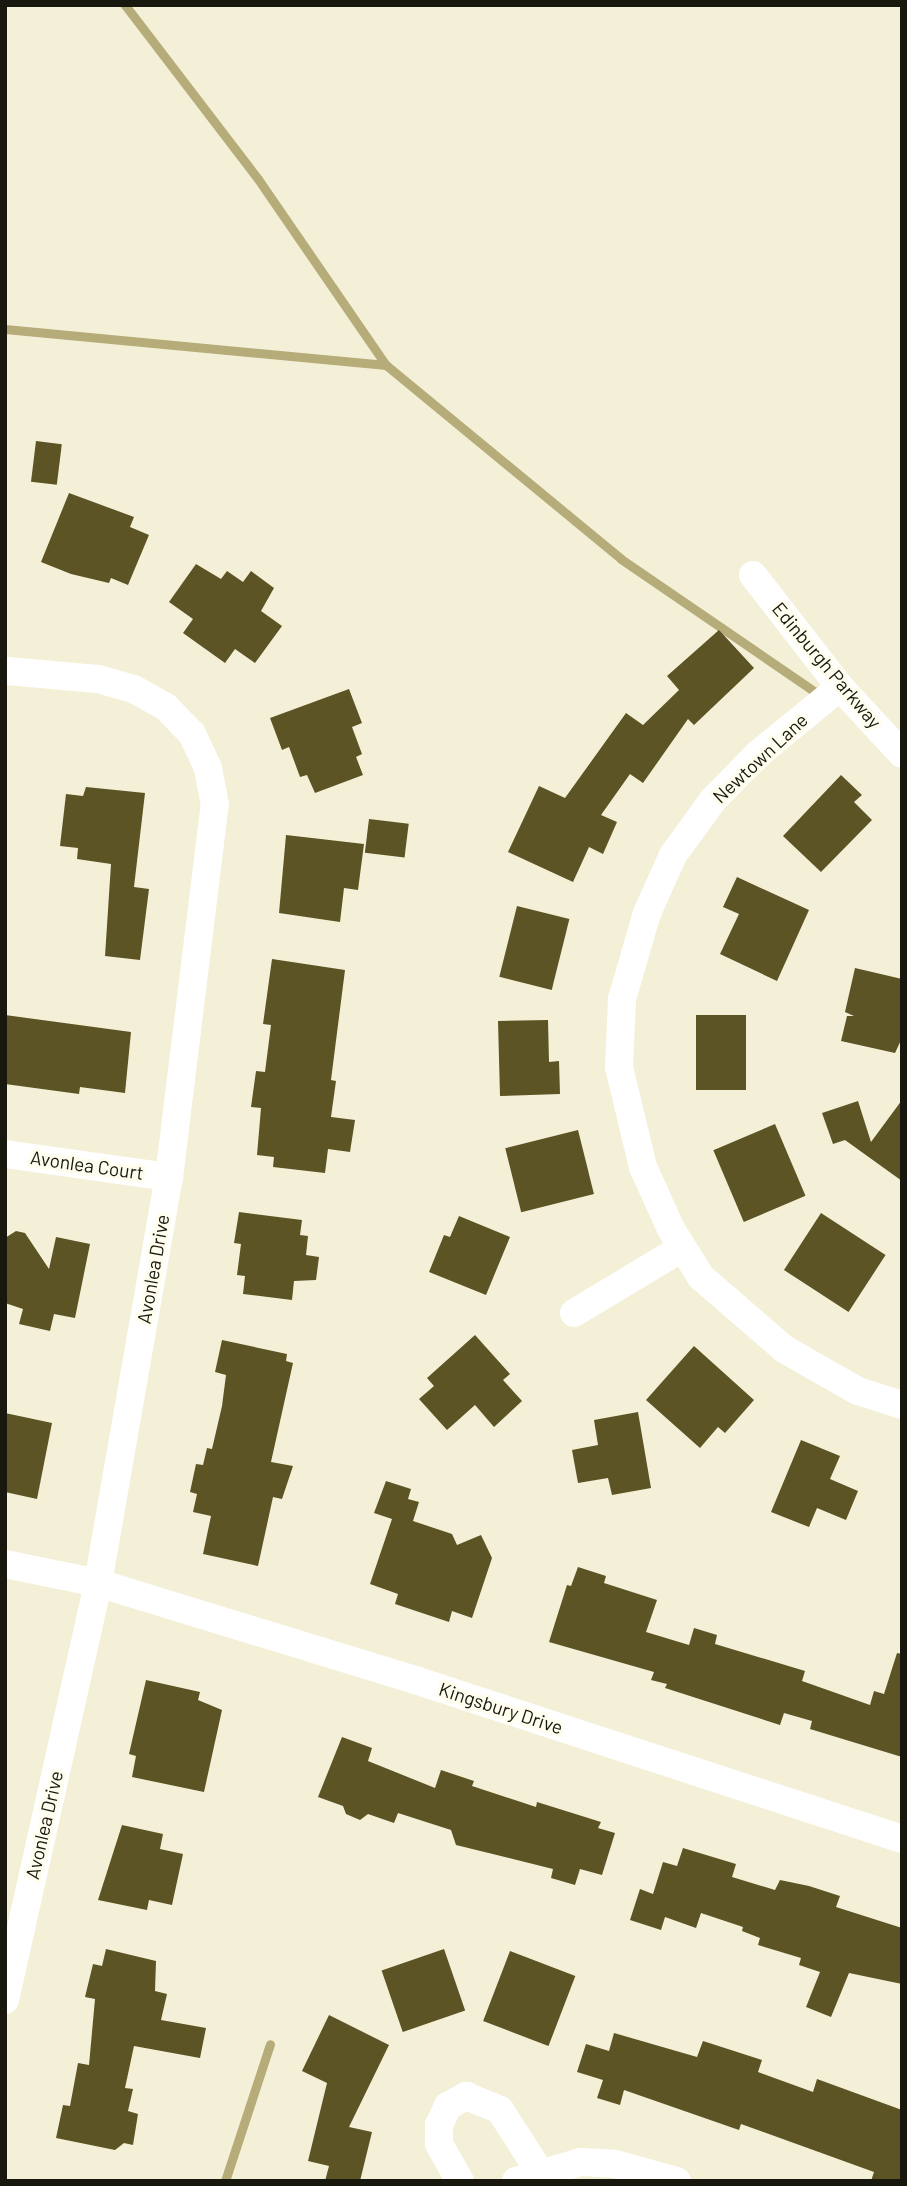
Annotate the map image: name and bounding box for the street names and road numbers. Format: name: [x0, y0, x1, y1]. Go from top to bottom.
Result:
street label: Edinburgh Parkway: [768, 597, 886, 733]
street label: Newtown Lane: [708, 708, 812, 808]
street label: Avonlea Court: [29, 1146, 145, 1184]
street label: Avonlea Drive: [132, 1213, 174, 1325]
street label: Kingsbury Drive: [436, 1677, 566, 1739]
street label: Avonlea Drive: [20, 1769, 68, 1881]

